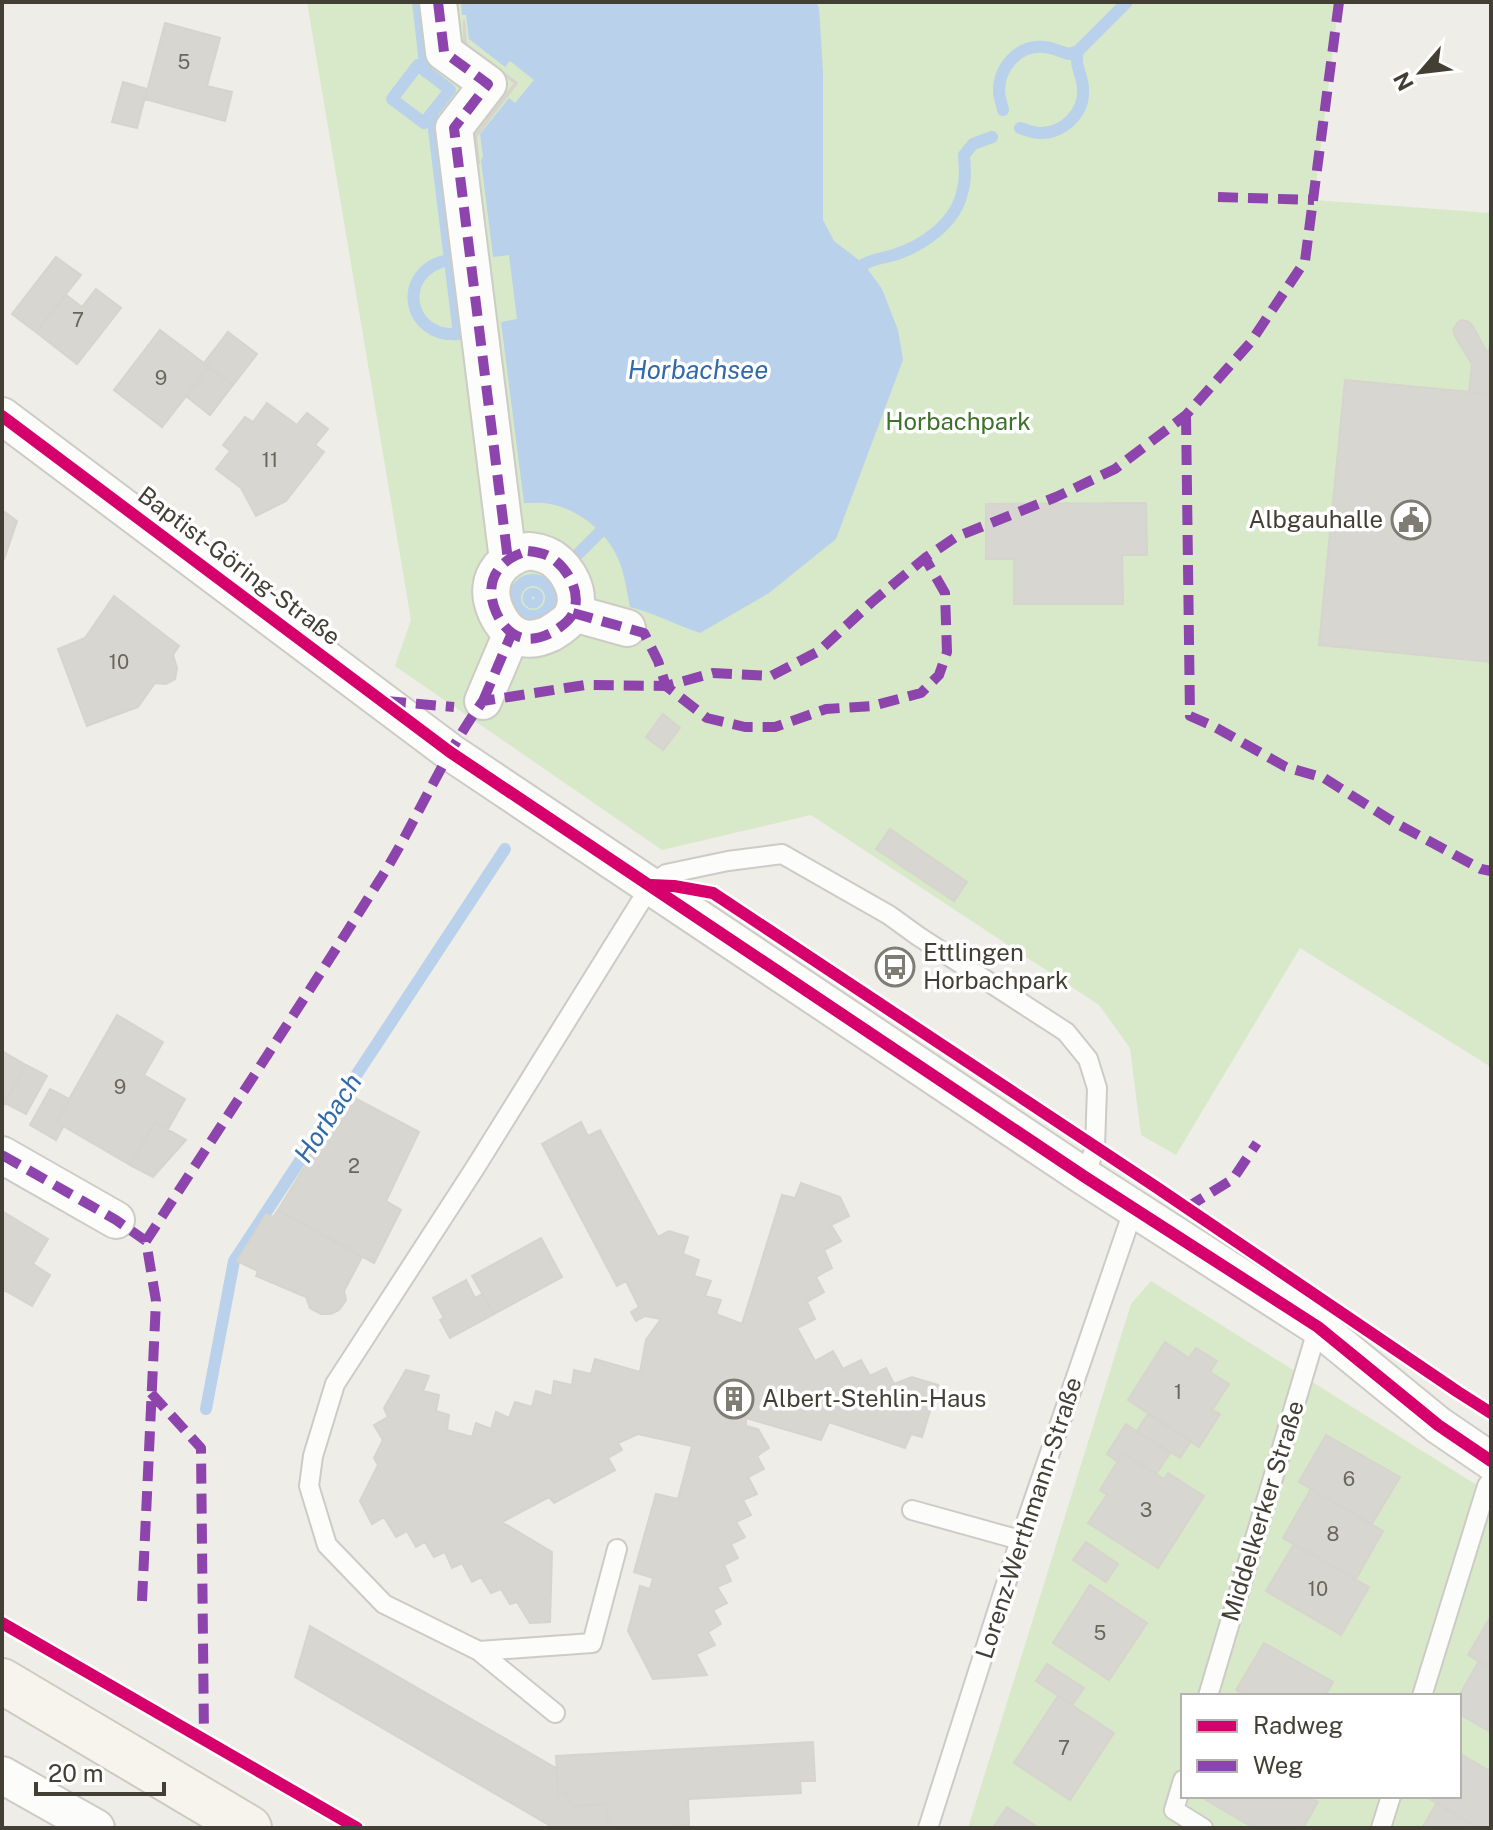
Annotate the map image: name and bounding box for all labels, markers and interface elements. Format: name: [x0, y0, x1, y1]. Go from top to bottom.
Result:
north arrow: [1381, 32, 1461, 112]
house number: 5: [178, 50, 190, 74]
text: N: [1388, 68, 1419, 95]
house number: 7: [72, 308, 84, 332]
water label: Horbachsee: [628, 354, 768, 385]
house number: 9: [155, 366, 167, 390]
park label: Horbachpark: [885, 407, 1031, 435]
house number: 11: [262, 448, 278, 472]
street label: Baptist-Göring-Straße: [133, 480, 346, 650]
public building icon: Albgauhalle: [1390, 499, 1432, 541]
place label: Albgauhalle: [1248, 505, 1383, 533]
house number: 10: [109, 650, 129, 674]
place label: Ettlingen Horbachpark: [923, 938, 1069, 994]
bus stop icon: Ettlingen Horbachpark: [874, 946, 916, 988]
water label: Horbach: [287, 1067, 368, 1168]
house number: 9: [114, 1075, 126, 1099]
house number: 2: [348, 1154, 360, 1178]
street label: Lorenz-Werthmann-Straße: [969, 1373, 1087, 1662]
building icon: Albert-Stehlin-Haus: [713, 1378, 755, 1420]
house number: 1: [1174, 1380, 1182, 1404]
place label: Albert-Stehlin-Haus: [762, 1384, 986, 1412]
street label: Middelkerker Straße: [1215, 1397, 1309, 1624]
house number: 6: [1343, 1467, 1355, 1491]
house number: 3: [1140, 1498, 1152, 1522]
house number: 8: [1327, 1522, 1339, 1546]
house number: 10: [1308, 1577, 1328, 1601]
house number: 5: [1094, 1621, 1106, 1645]
legend: [1181, 1694, 1461, 1798]
text: Radweg: [1253, 1711, 1344, 1739]
house number: 7: [1058, 1736, 1070, 1760]
scale bar: [36, 1746, 164, 1796]
text: Weg: [1253, 1751, 1303, 1779]
text: 20 m: [48, 1759, 104, 1787]

